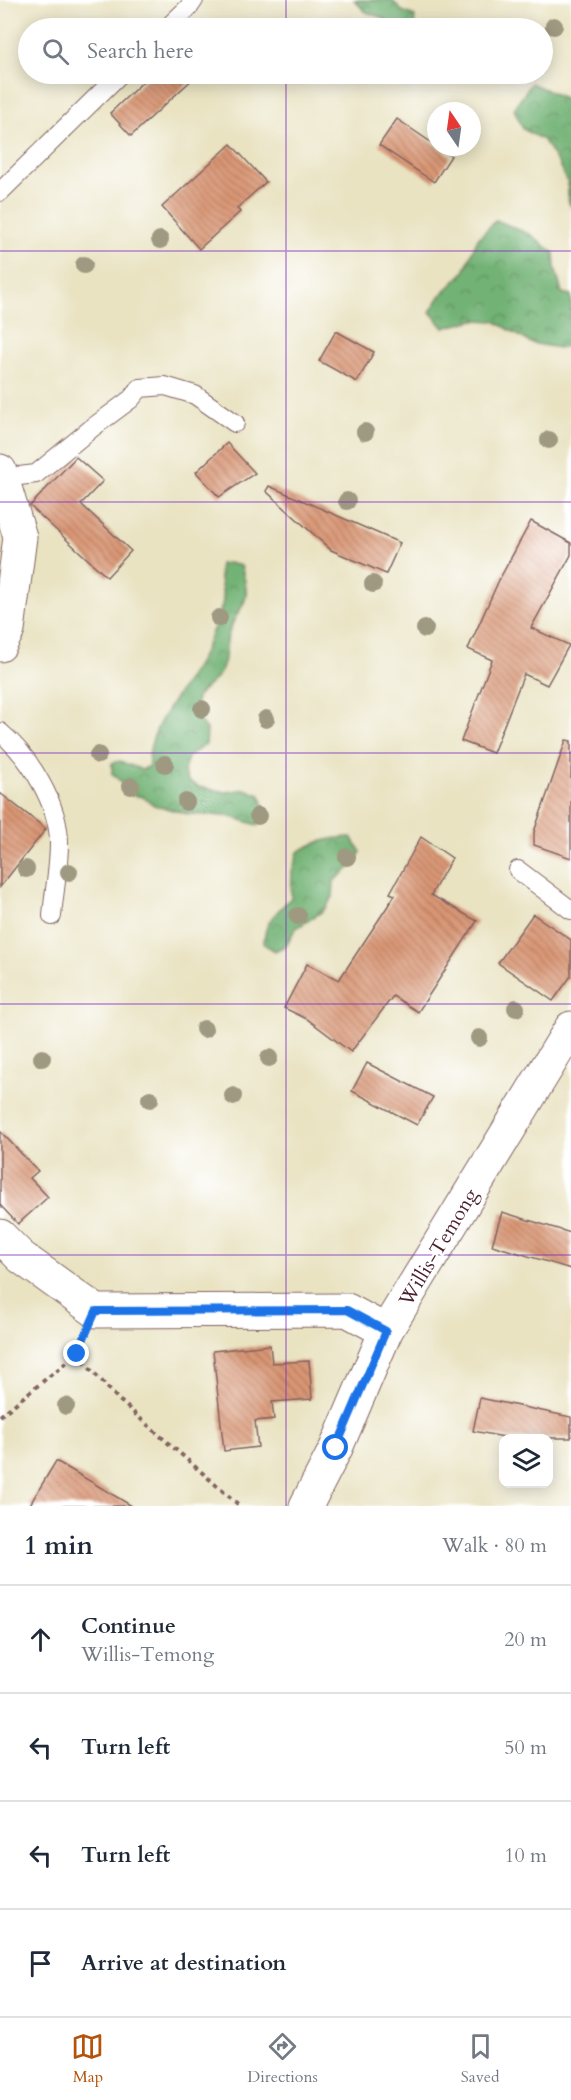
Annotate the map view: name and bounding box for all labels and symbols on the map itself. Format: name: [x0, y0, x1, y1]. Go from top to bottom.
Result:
north arrow: [427, 102, 481, 156]
street label: Willis-Temong: [392, 1183, 485, 1312]
route end: [63, 1340, 89, 1366]
route start: [322, 1434, 348, 1460]

